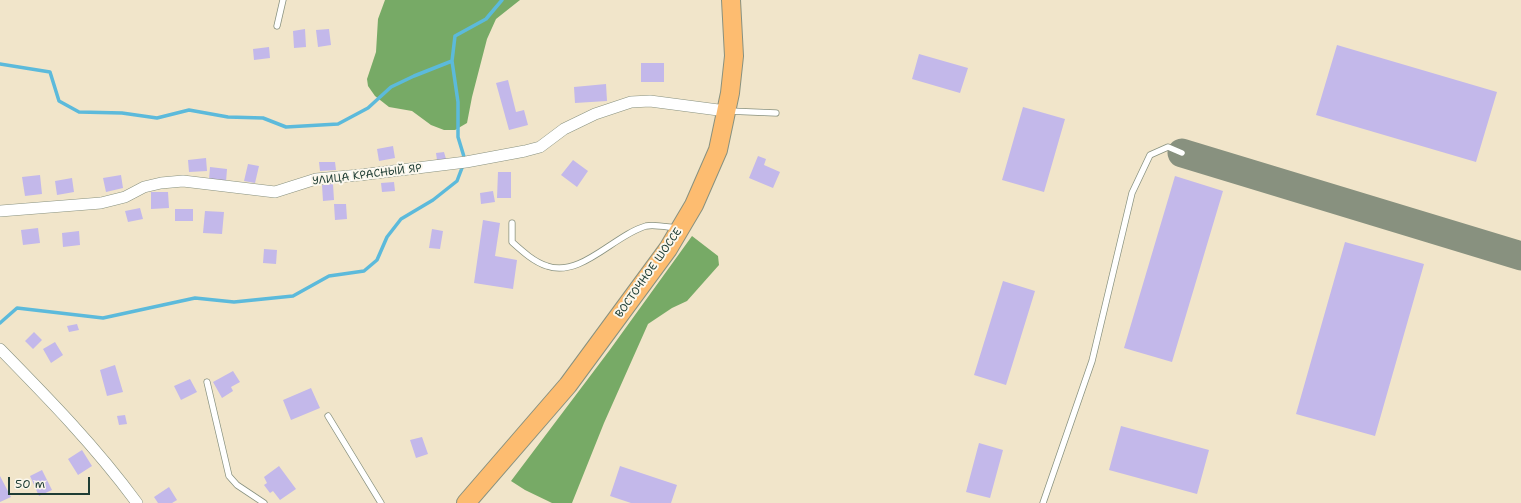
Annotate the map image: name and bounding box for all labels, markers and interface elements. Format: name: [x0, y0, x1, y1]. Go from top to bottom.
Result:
street label: УЛИЦА КРАСНЫЙ ЯР: [311, 162, 423, 188]
street label: ВОСТОЧНОЕ ШОССЕ: [613, 226, 685, 320]
scale bar: [10, 469, 92, 495]
text: 50 m: [15, 476, 45, 492]

